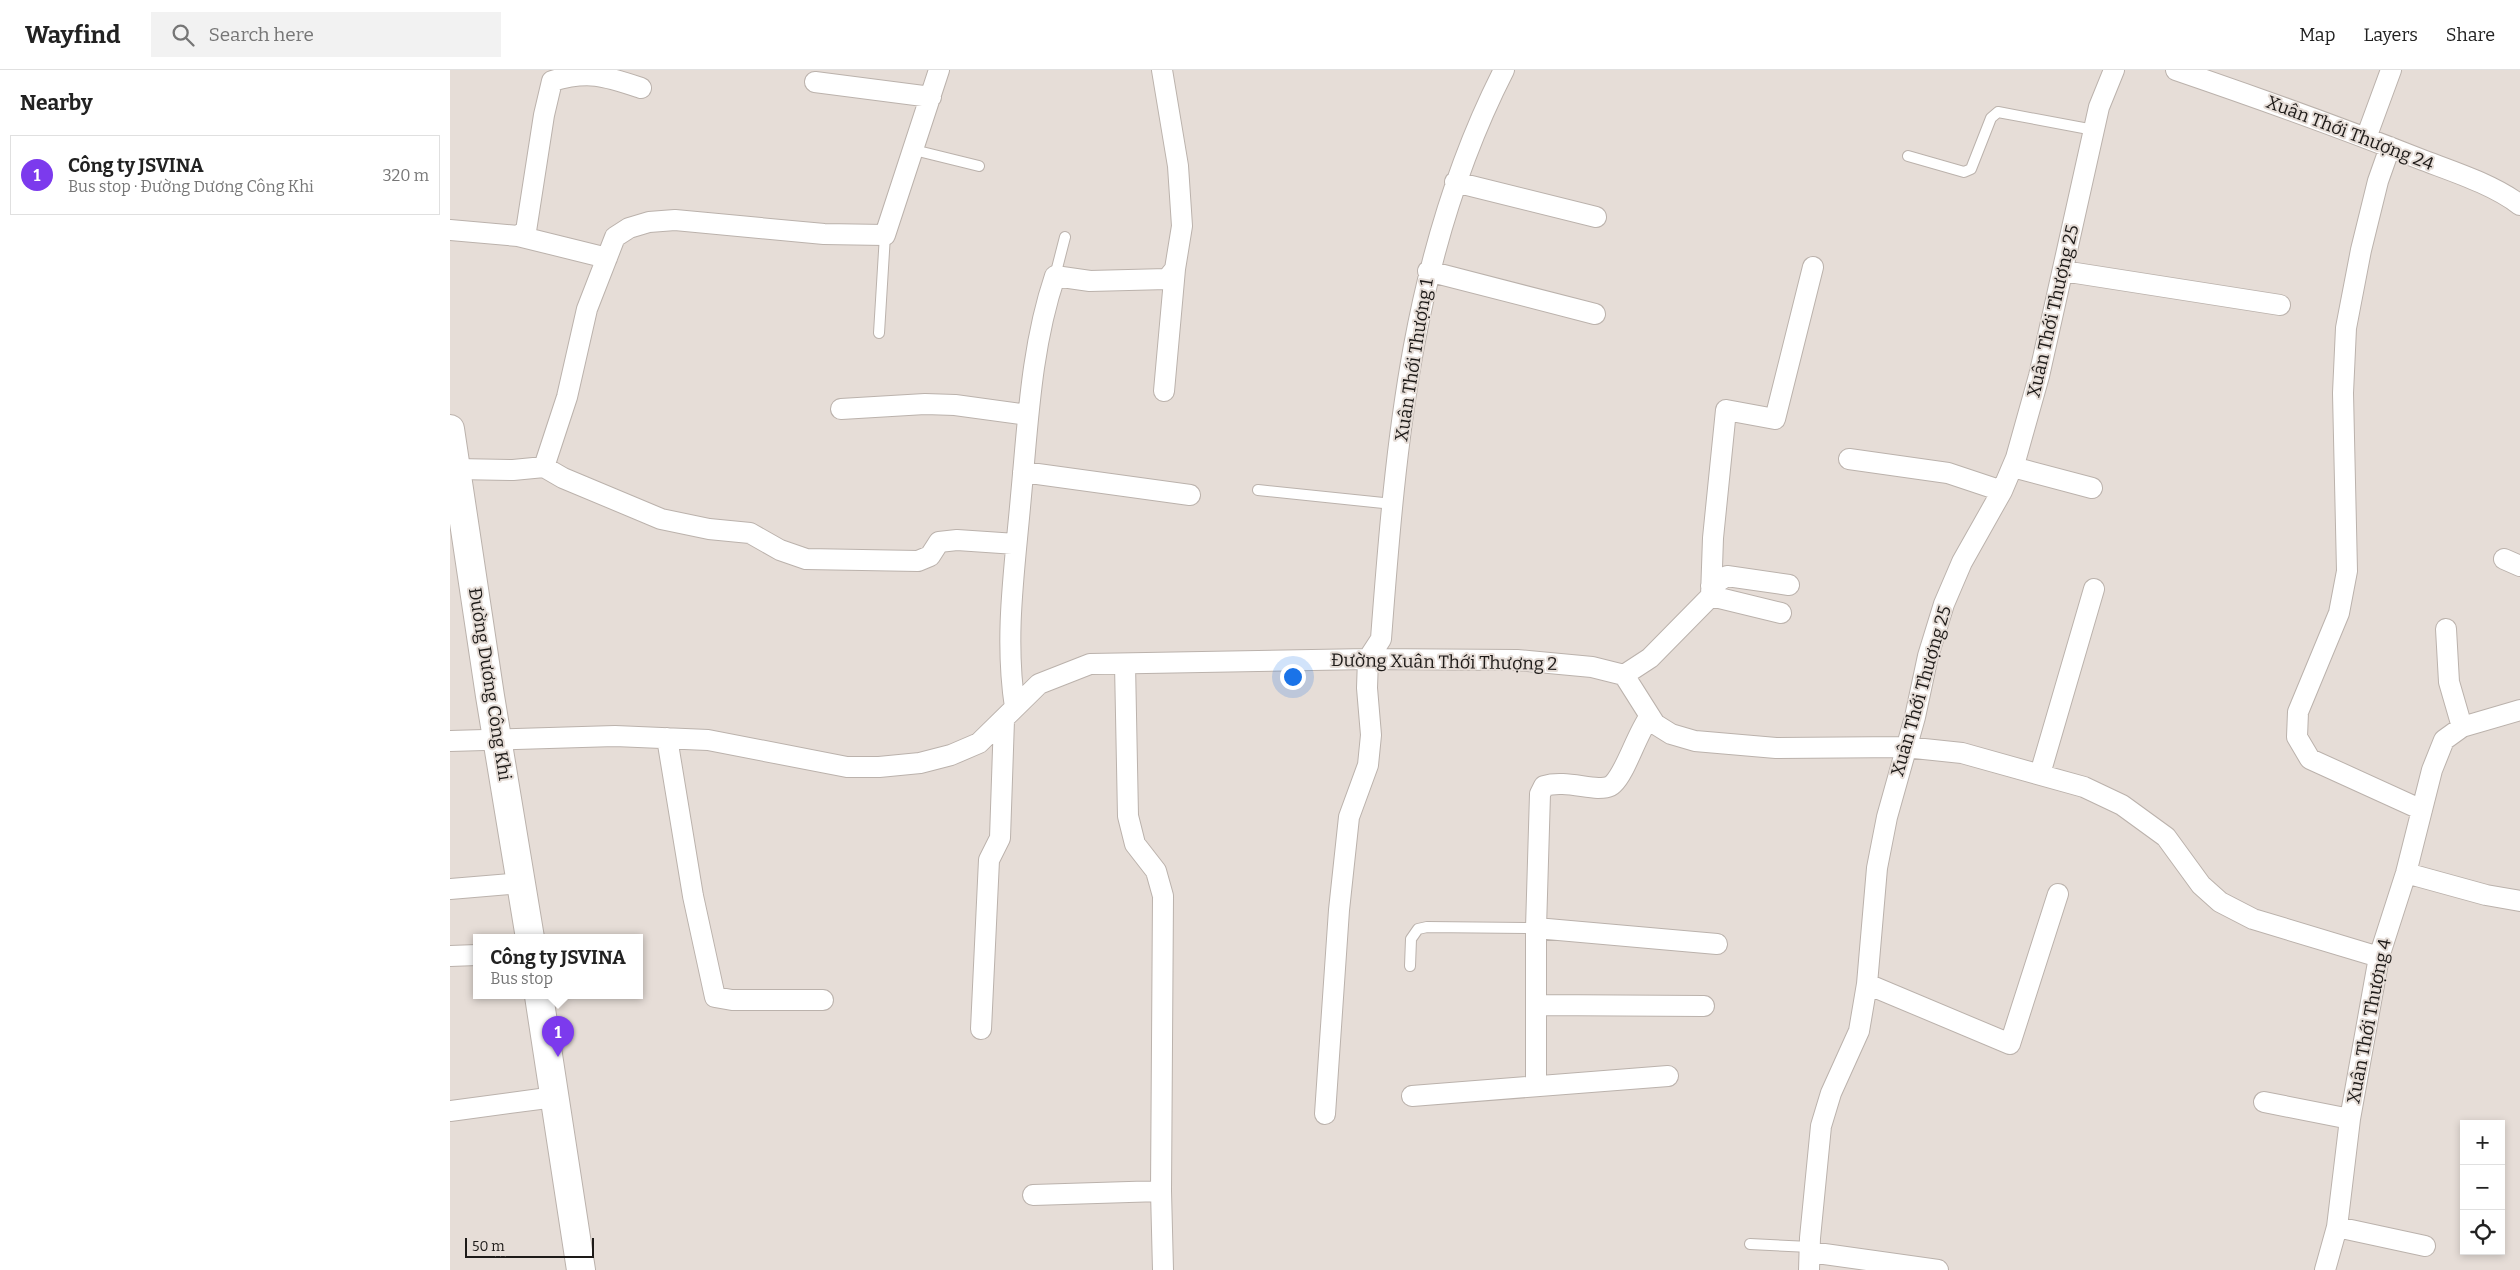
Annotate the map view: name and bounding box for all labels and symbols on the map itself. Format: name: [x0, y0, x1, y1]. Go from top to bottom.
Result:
street label: Xuân Thới Thượng 24: [2263, 91, 2437, 175]
street label: Xuân Thới Thượng 25: [2022, 222, 2084, 400]
street label: Xuân Thới Thượng 1: [1390, 276, 1438, 443]
street label: Đường Dương Công Khi: [464, 586, 516, 782]
street label: Xuân Thới Thượng 25: [1886, 603, 1956, 779]
street label: Đường Xuân Thới Thượng 2: [1331, 649, 1557, 675]
your location: [1280, 664, 1306, 690]
street label: Xuân Thới Thượng 4: [2342, 936, 2396, 1105]
pin: 1: [542, 1016, 574, 1057]
scale bar: [465, 1235, 594, 1258]

